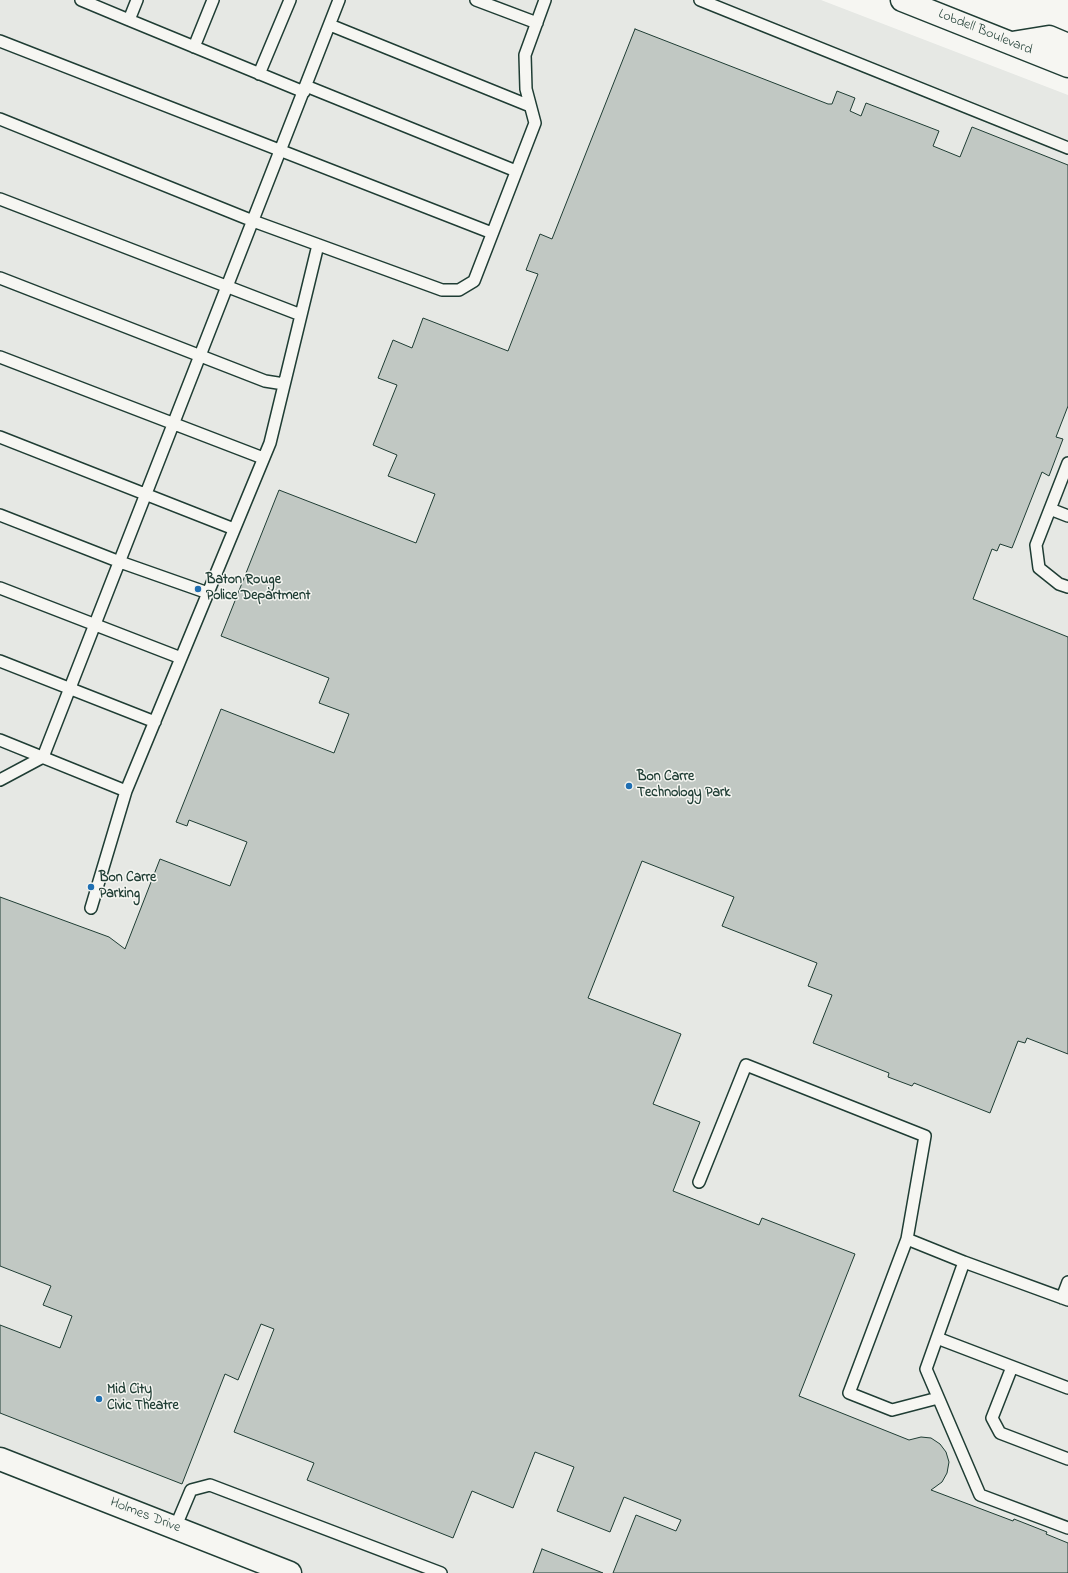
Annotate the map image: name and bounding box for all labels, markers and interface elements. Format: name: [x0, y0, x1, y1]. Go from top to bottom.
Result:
street label: Lobdell Boulevard: [935, 6, 1035, 60]
place label: Baton Rouge Police Department: [206, 573, 310, 606]
marker: Baton Rouge Police Department: [193, 584, 203, 594]
place label: Bon Carre Technology Park: [637, 770, 730, 802]
marker: Bon Carre Technology Park: [624, 781, 634, 791]
place label: Bon Carre Parking: [99, 871, 156, 904]
marker: Bon Carre Parking: [86, 882, 96, 892]
place label: Mid City Civic Theatre: [107, 1383, 179, 1416]
marker: Mid City Civic Theatre: [94, 1394, 104, 1404]
street label: Holmes Drive: [107, 1495, 183, 1537]

